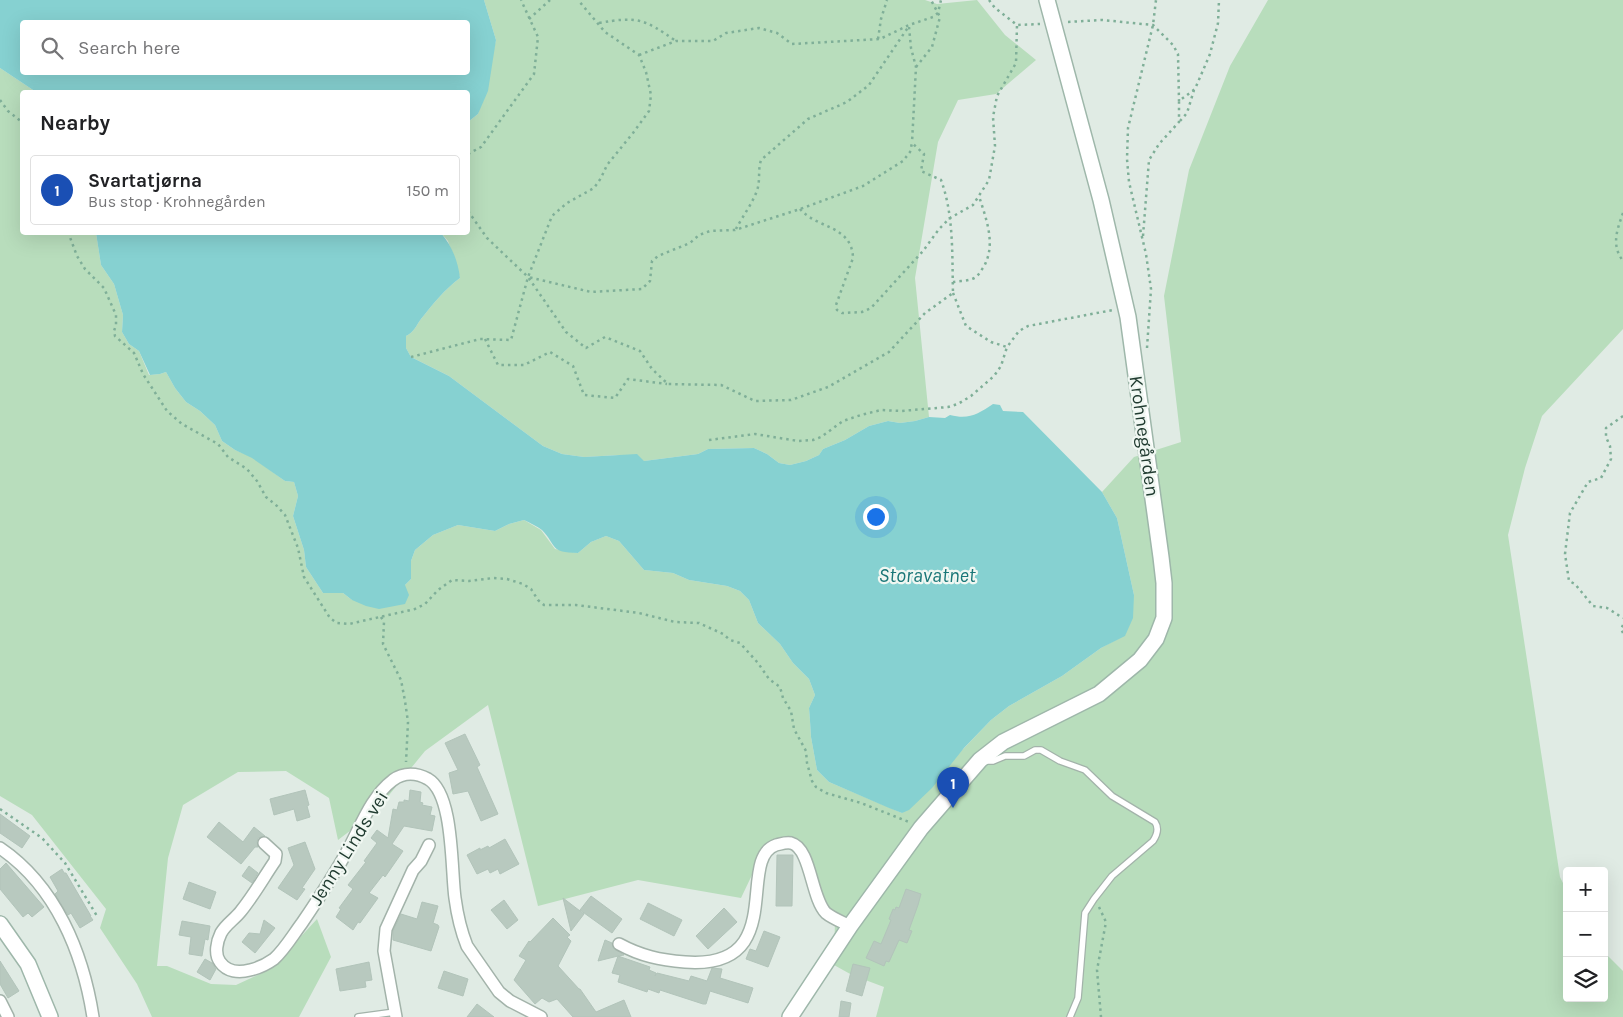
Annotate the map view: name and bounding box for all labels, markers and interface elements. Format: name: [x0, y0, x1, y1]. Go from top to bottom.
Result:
search box: [20, 20, 470, 75]
icon: search: [38, 34, 66, 62]
text: Search here: [78, 37, 180, 59]
text: Nearby: [40, 111, 110, 135]
text: Svartatjørna: [88, 170, 202, 192]
text: 1: [54, 181, 60, 200]
text: 150 m: [406, 181, 449, 200]
text: Bus stop · Krohnegården: [88, 192, 266, 211]
street label: Krohnegården: [1125, 374, 1163, 498]
your location: [863, 504, 889, 530]
water label: Storavatnet: [878, 564, 976, 587]
pin: 1: [937, 767, 969, 808]
street label: Jenny Linds vei: [305, 787, 393, 909]
map controls: [1563, 867, 1608, 1002]
button: +: [1563, 867, 1608, 912]
button: −: [1563, 912, 1608, 957]
button: layers: [1563, 957, 1608, 1002]

